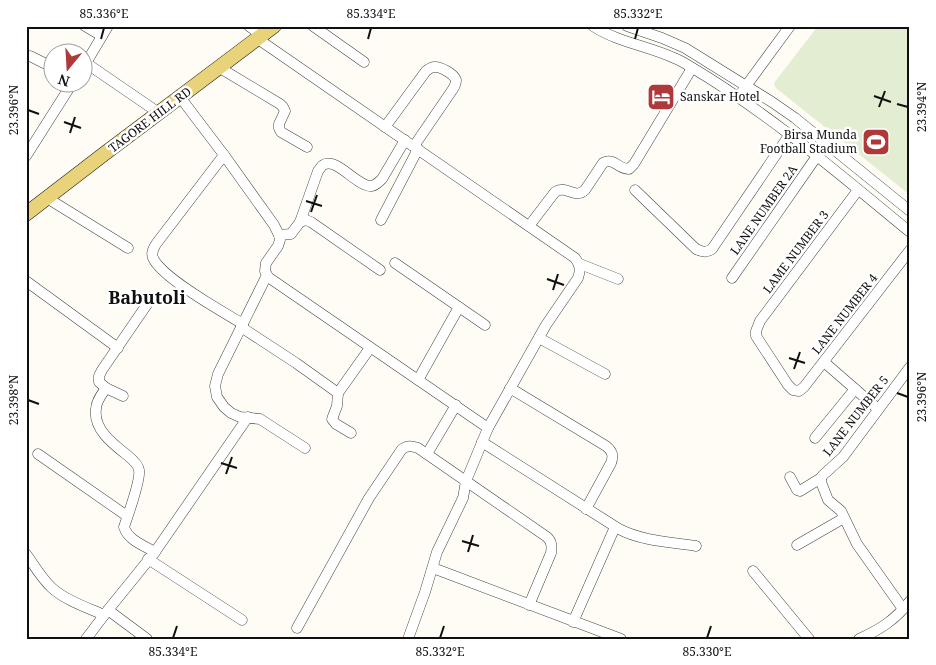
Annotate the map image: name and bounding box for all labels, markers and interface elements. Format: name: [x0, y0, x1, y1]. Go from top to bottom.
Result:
text: 85.336°E: [80, 5, 128, 22]
text: 85.334°E: [347, 5, 395, 22]
text: 85.332°E: [614, 5, 662, 22]
north arrow: [42, 42, 92, 92]
text: N: [56, 70, 72, 92]
hotel icon: Sanskar Hotel: [646, 82, 676, 112]
text: 23.394°N: [913, 82, 930, 132]
street label: TAGORE HILL RD: [105, 83, 195, 156]
text: 23.396°N: [5, 85, 22, 135]
place label: Sanskar Hotel: [680, 88, 760, 105]
place label: Birsa Munda Football Stadium: [760, 126, 857, 157]
sports icon: Birsa Munda Football Stadium: [861, 127, 891, 157]
street label: LANE NUMBER 2A: [726, 161, 801, 258]
street label: LAME NUMBER 3: [759, 206, 833, 297]
street label: LANE NUMBER 4: [808, 270, 882, 357]
district label: Babutoli: [108, 285, 186, 309]
street label: LANE NUMBER 5: [819, 372, 892, 459]
text: 23.396°N: [913, 372, 930, 422]
text: 23.398°N: [5, 375, 22, 425]
text: 85.334°E: [149, 643, 197, 660]
text: 85.332°E: [416, 643, 464, 660]
text: 85.330°E: [683, 643, 731, 660]

